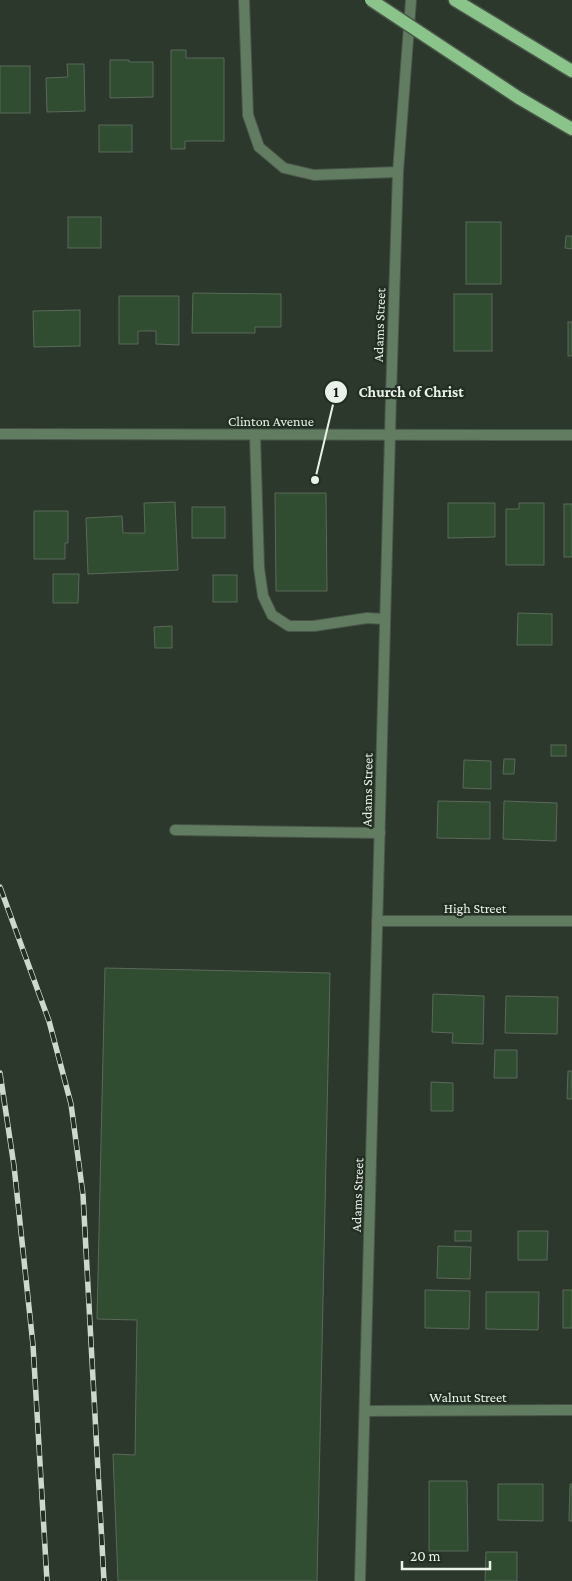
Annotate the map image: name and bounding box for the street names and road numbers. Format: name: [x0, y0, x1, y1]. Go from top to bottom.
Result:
street label: Adams Street: [370, 287, 388, 362]
street label: Clinton Avenue: [228, 413, 314, 429]
street label: Adams Street: [358, 753, 376, 827]
street label: High Street: [444, 900, 507, 916]
street label: Adams Street: [348, 1157, 366, 1232]
street label: Walnut Street: [429, 1389, 507, 1405]

